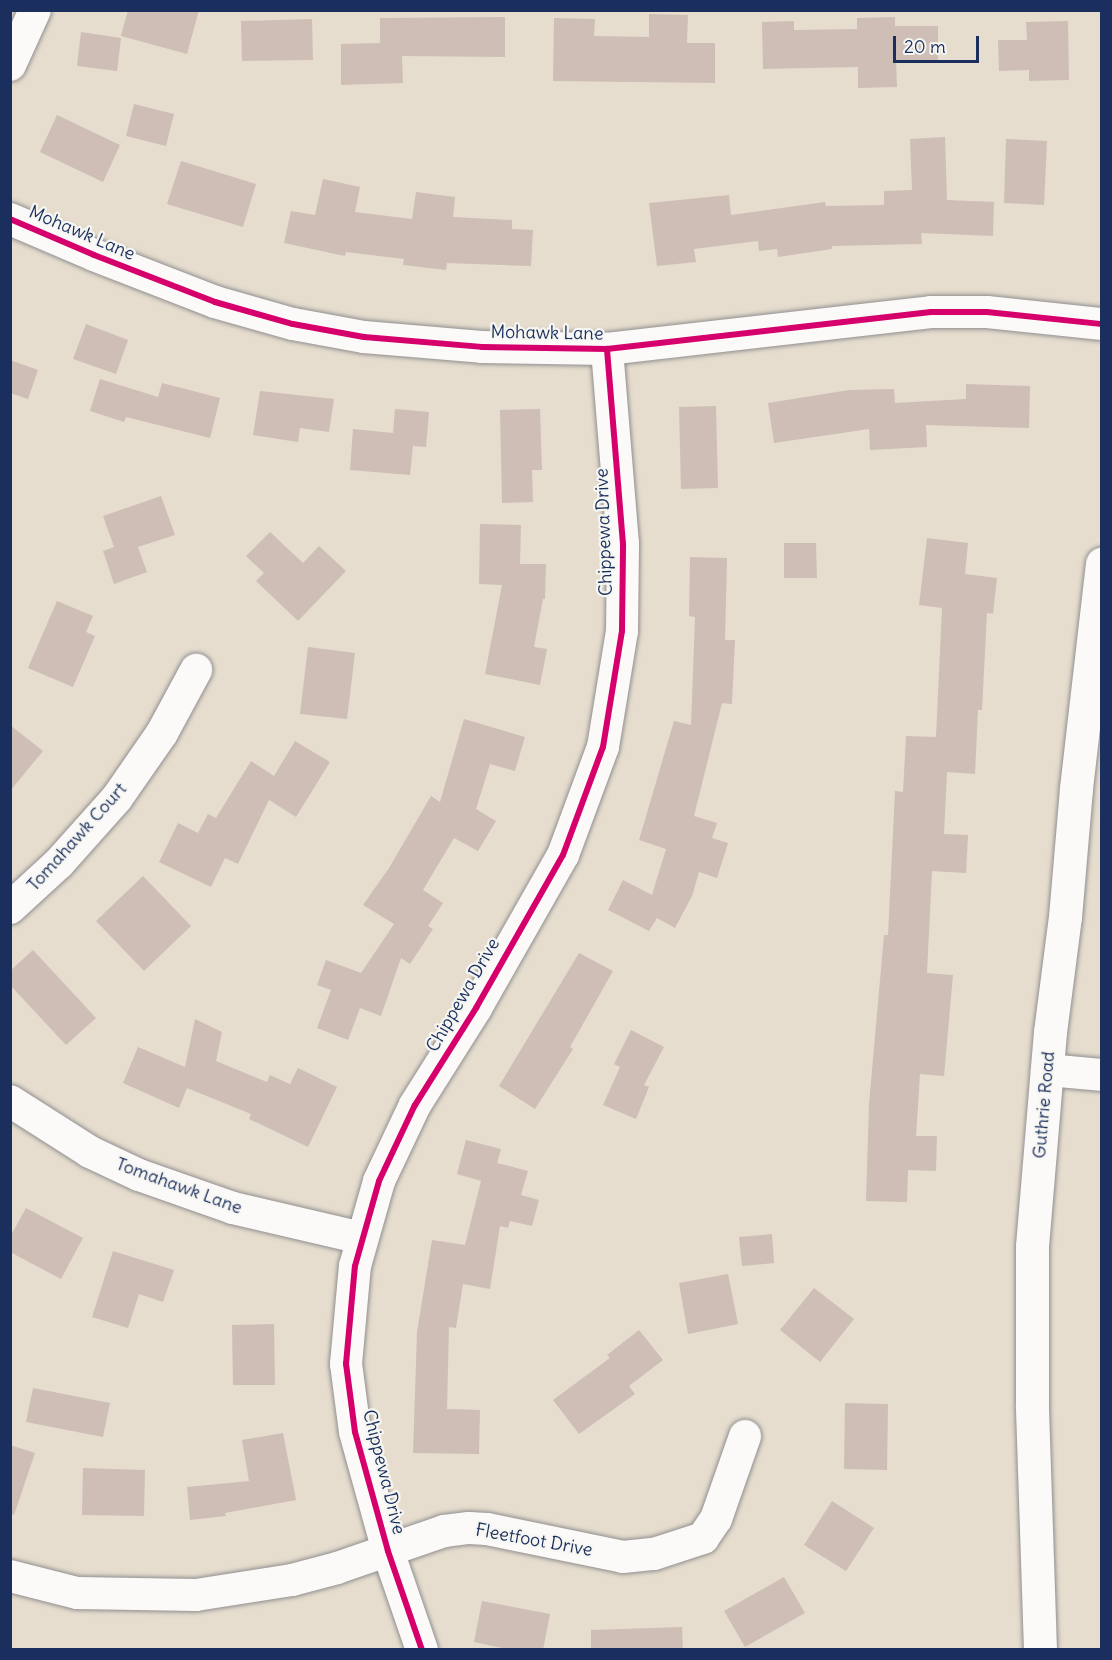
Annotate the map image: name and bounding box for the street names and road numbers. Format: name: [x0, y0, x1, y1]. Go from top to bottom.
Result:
street label: Mohawk Lane: [26, 201, 138, 265]
street label: Mohawk Lane: [490, 321, 604, 345]
street label: Chippewa Drive: [591, 468, 617, 596]
street label: Tomahawk Court: [23, 778, 131, 896]
street label: Chippewa Drive: [422, 934, 504, 1056]
street label: Guthrie Road: [1029, 1050, 1059, 1160]
street label: Tomahawk Lane: [113, 1153, 245, 1219]
street label: Chippewa Drive: [358, 1407, 410, 1537]
street label: Fleetfoot Drive: [474, 1519, 594, 1561]

